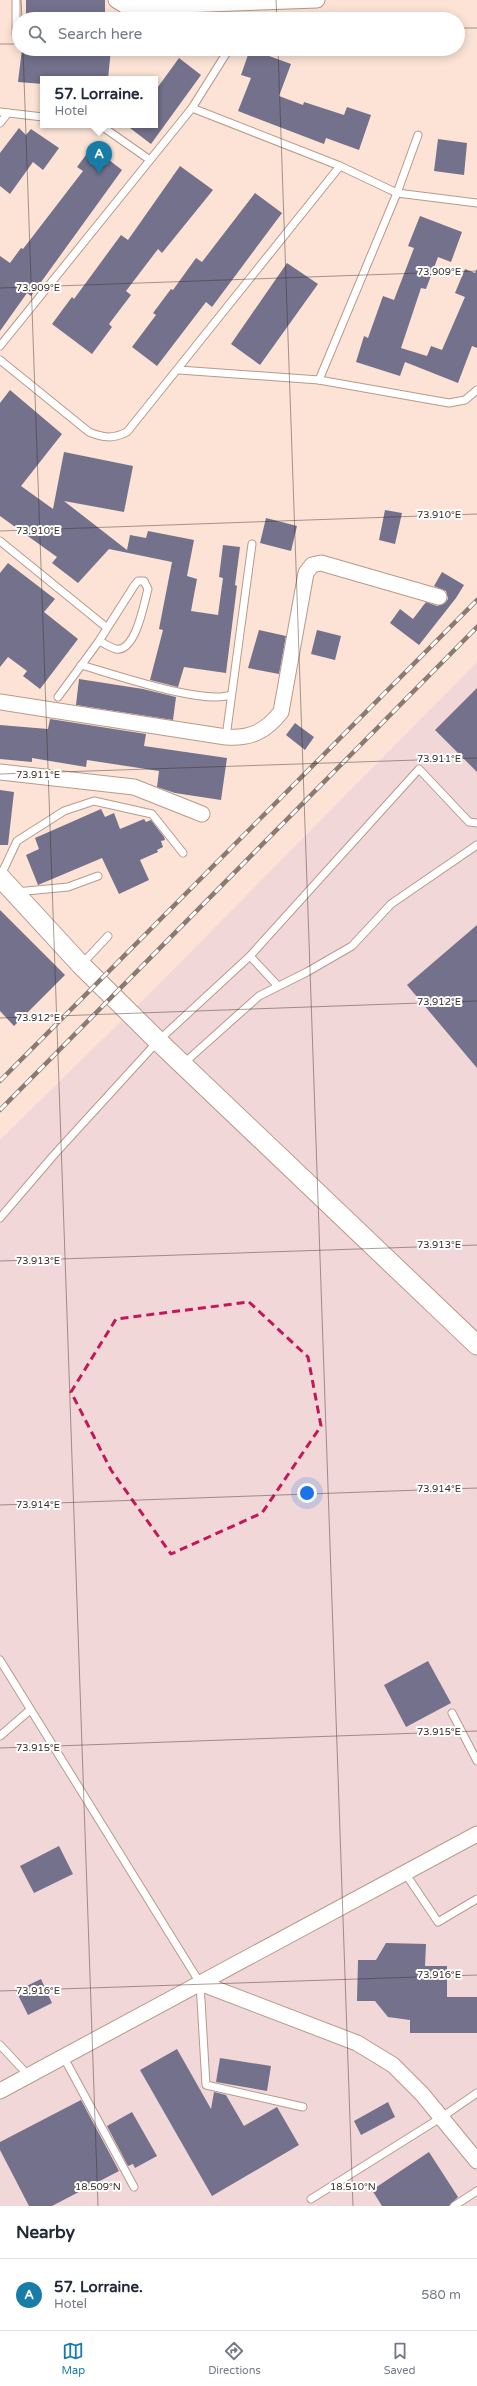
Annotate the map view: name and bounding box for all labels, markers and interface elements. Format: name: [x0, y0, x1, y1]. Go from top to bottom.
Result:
search box: [12, 12, 465, 56]
icon: search: [26, 23, 48, 45]
text: Search here: [58, 25, 142, 43]
popup: [40, 76, 158, 128]
text: 57. Lorraine.: [55, 85, 143, 103]
text: Hotel: [55, 103, 88, 119]
pin: A: [86, 141, 112, 174]
text: 73.909°E: [417, 266, 461, 278]
text: 73.909°E: [16, 282, 60, 294]
text: 73.910°E: [417, 509, 461, 521]
text: 73.910°E: [16, 525, 60, 537]
text: 73.911°E: [417, 753, 461, 765]
text: 73.911°E: [16, 769, 60, 781]
text: 73.912°E: [417, 996, 461, 1008]
text: 73.912°E: [16, 1012, 60, 1024]
text: 73.913°E: [417, 1239, 461, 1251]
text: 73.913°E: [16, 1255, 60, 1267]
your location: [297, 1483, 317, 1503]
text: 73.914°E: [417, 1483, 461, 1495]
text: 73.914°E: [16, 1499, 60, 1511]
text: 73.915°E: [417, 1726, 461, 1738]
text: 73.915°E: [16, 1742, 60, 1754]
text: 73.916°E: [417, 1969, 461, 1981]
text: 73.916°E: [16, 1985, 60, 1997]
text: 18.509°N: [75, 2181, 121, 2193]
text: 18.510°N: [330, 2181, 376, 2193]
text: Nearby: [16, 2222, 75, 2243]
text: 57. Lorraine.: [54, 2278, 143, 2296]
text: A: [24, 2287, 34, 2303]
text: 580 m: [421, 2287, 461, 2303]
text: Hotel: [54, 2296, 87, 2312]
tab: Map: [61, 2340, 85, 2377]
tab: Directions: [208, 2340, 261, 2377]
tab: Saved: [384, 2340, 416, 2377]

